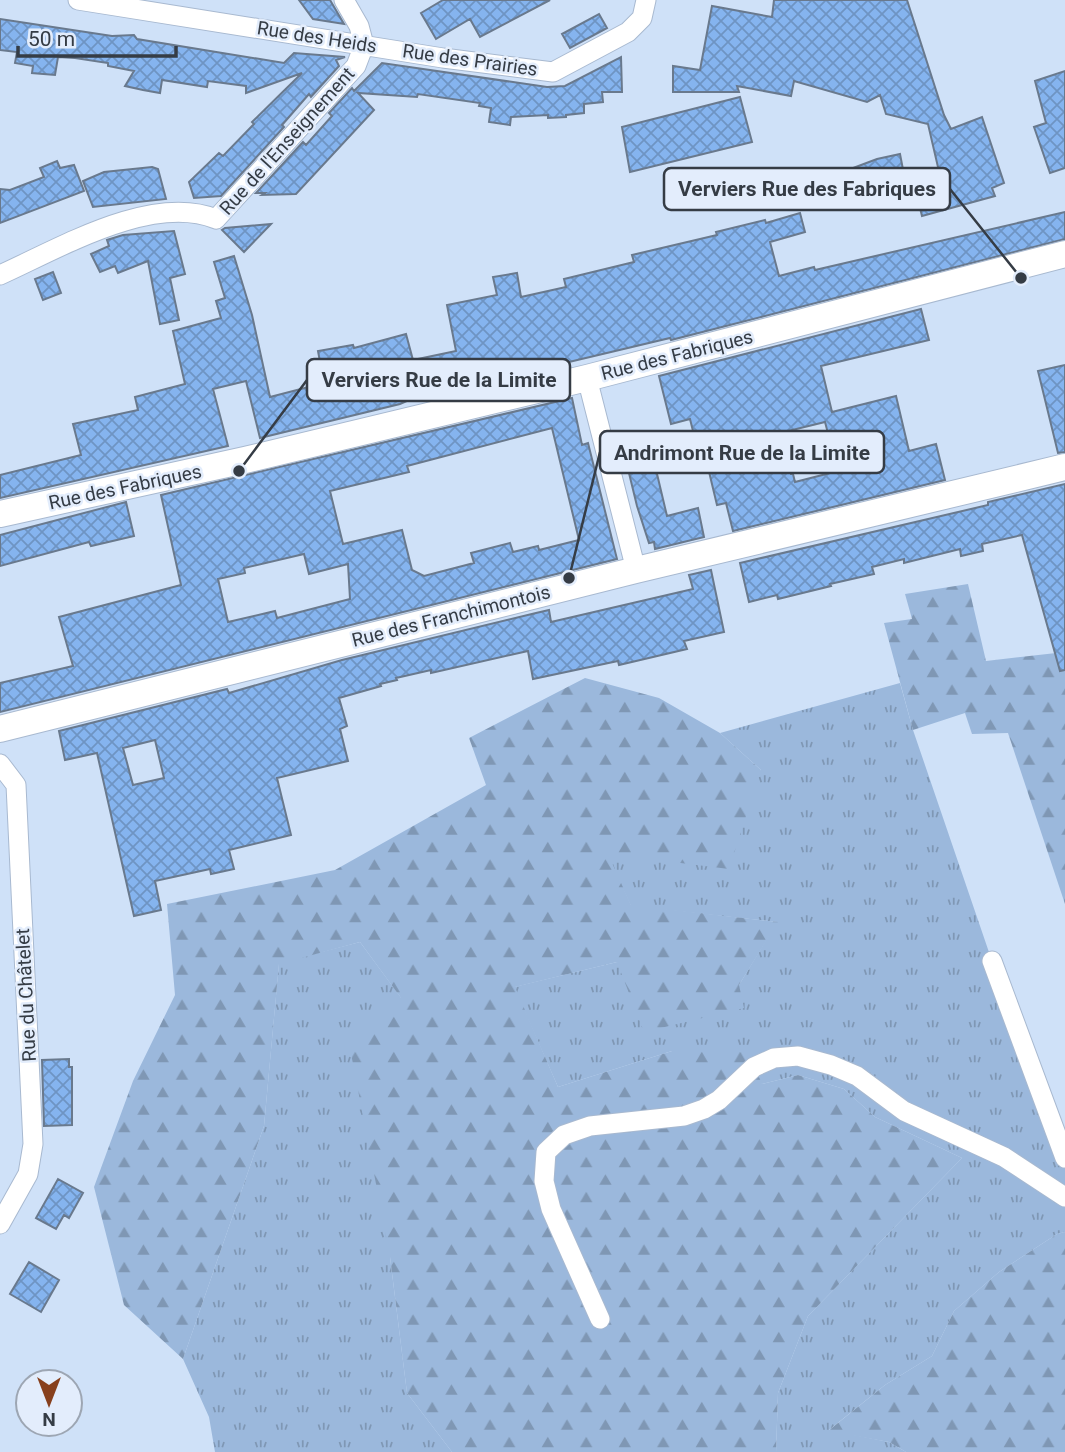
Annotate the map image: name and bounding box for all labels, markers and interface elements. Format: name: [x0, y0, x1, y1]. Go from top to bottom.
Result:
scale bar: [18, 14, 175, 58]
street label: Rue des Heids: [255, 16, 379, 58]
text: 50 m: [28, 27, 75, 51]
street label: Rue des Prairies: [401, 39, 539, 81]
street label: Rue de l'Enseignement: [215, 62, 359, 220]
callout: Verviers Rue des Fabriques: [664, 168, 950, 210]
text: Verviers Rue des Fabriques: [678, 177, 936, 201]
street label: Rue des Fabriques: [599, 325, 755, 385]
callout: Verviers Rue de la Limite: [307, 359, 570, 401]
text: Verviers Rue de la Limite: [322, 368, 557, 392]
callout: Andrimont Rue de la Limite: [600, 431, 884, 473]
text: Andrimont Rue de la Limite: [614, 441, 870, 465]
street label: Rue des Fabriques: [46, 460, 204, 514]
street label: Rue des Franchimontois: [349, 580, 553, 652]
street label: Rue du Châtelet: [11, 928, 41, 1062]
north arrow: [14, 1368, 84, 1438]
text: N: [42, 1408, 56, 1431]

